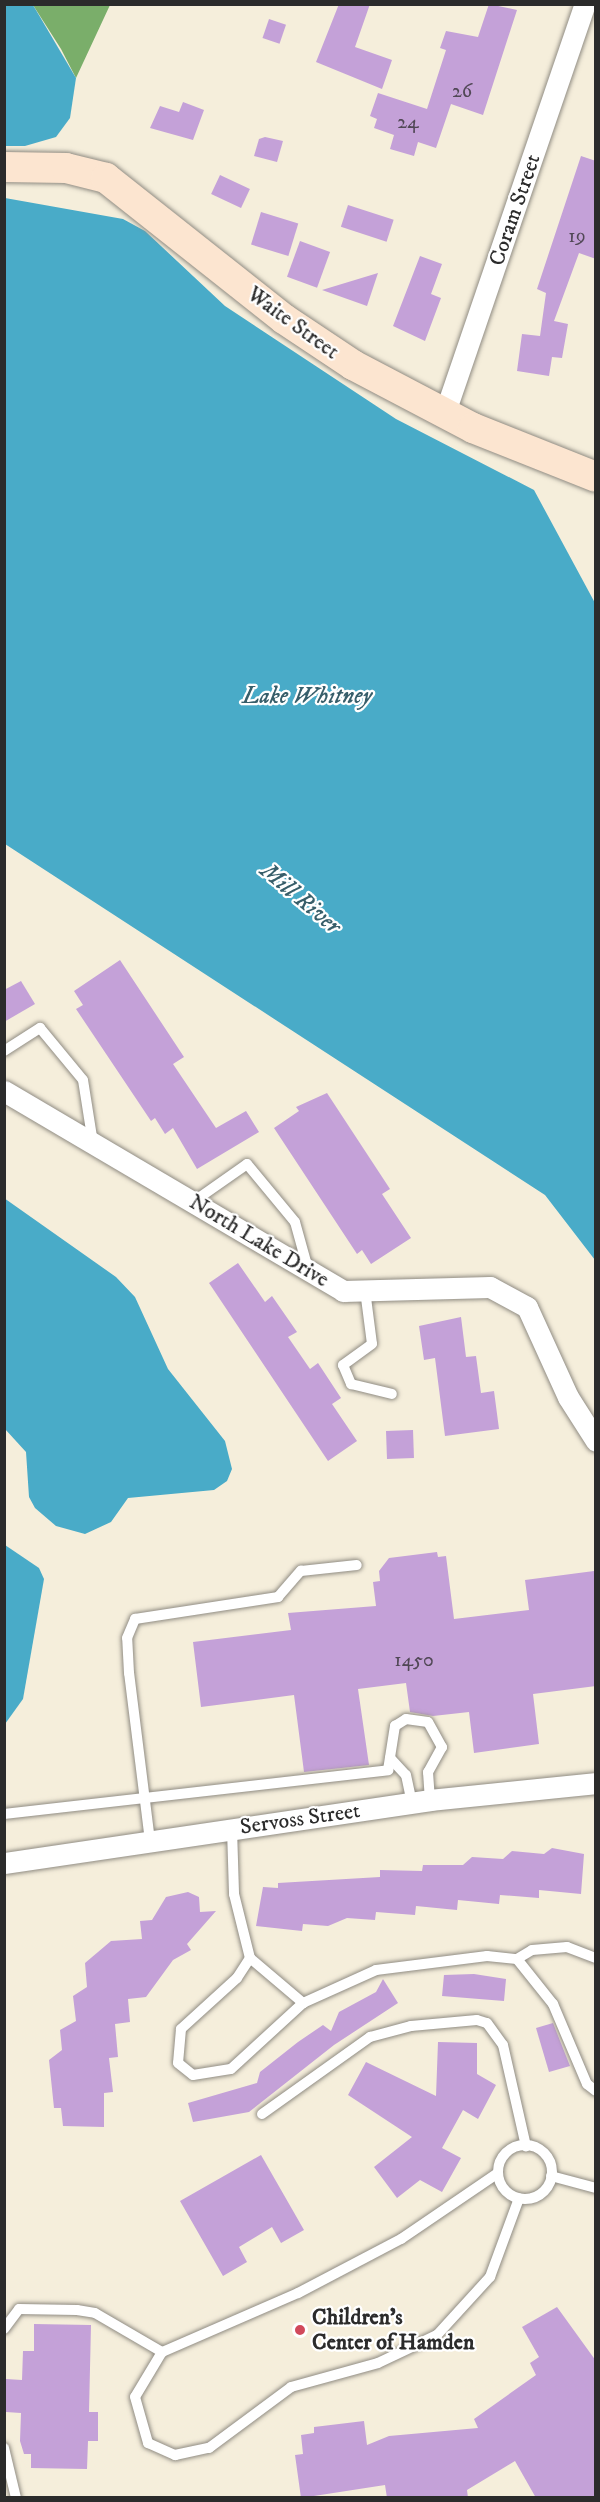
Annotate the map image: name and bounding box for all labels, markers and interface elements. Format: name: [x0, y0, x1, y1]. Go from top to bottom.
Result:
house number: 26: [452, 79, 472, 103]
house number: 24: [397, 110, 419, 134]
street label: Coram Street: [484, 151, 546, 269]
house number: 19: [568, 224, 586, 248]
street label: Waite Street: [242, 281, 344, 365]
water label: Lake Whitney: [242, 683, 372, 711]
water label: Mill River: [254, 857, 346, 941]
street label: North Lake Drive: [184, 1189, 334, 1293]
house number: 1450: [394, 1648, 434, 1672]
street label: Servoss Street: [238, 1798, 362, 1840]
place label: Children's Center of Hamden: [312, 2304, 474, 2356]
marker: Children's Center of Hamden: [293, 2323, 307, 2337]

